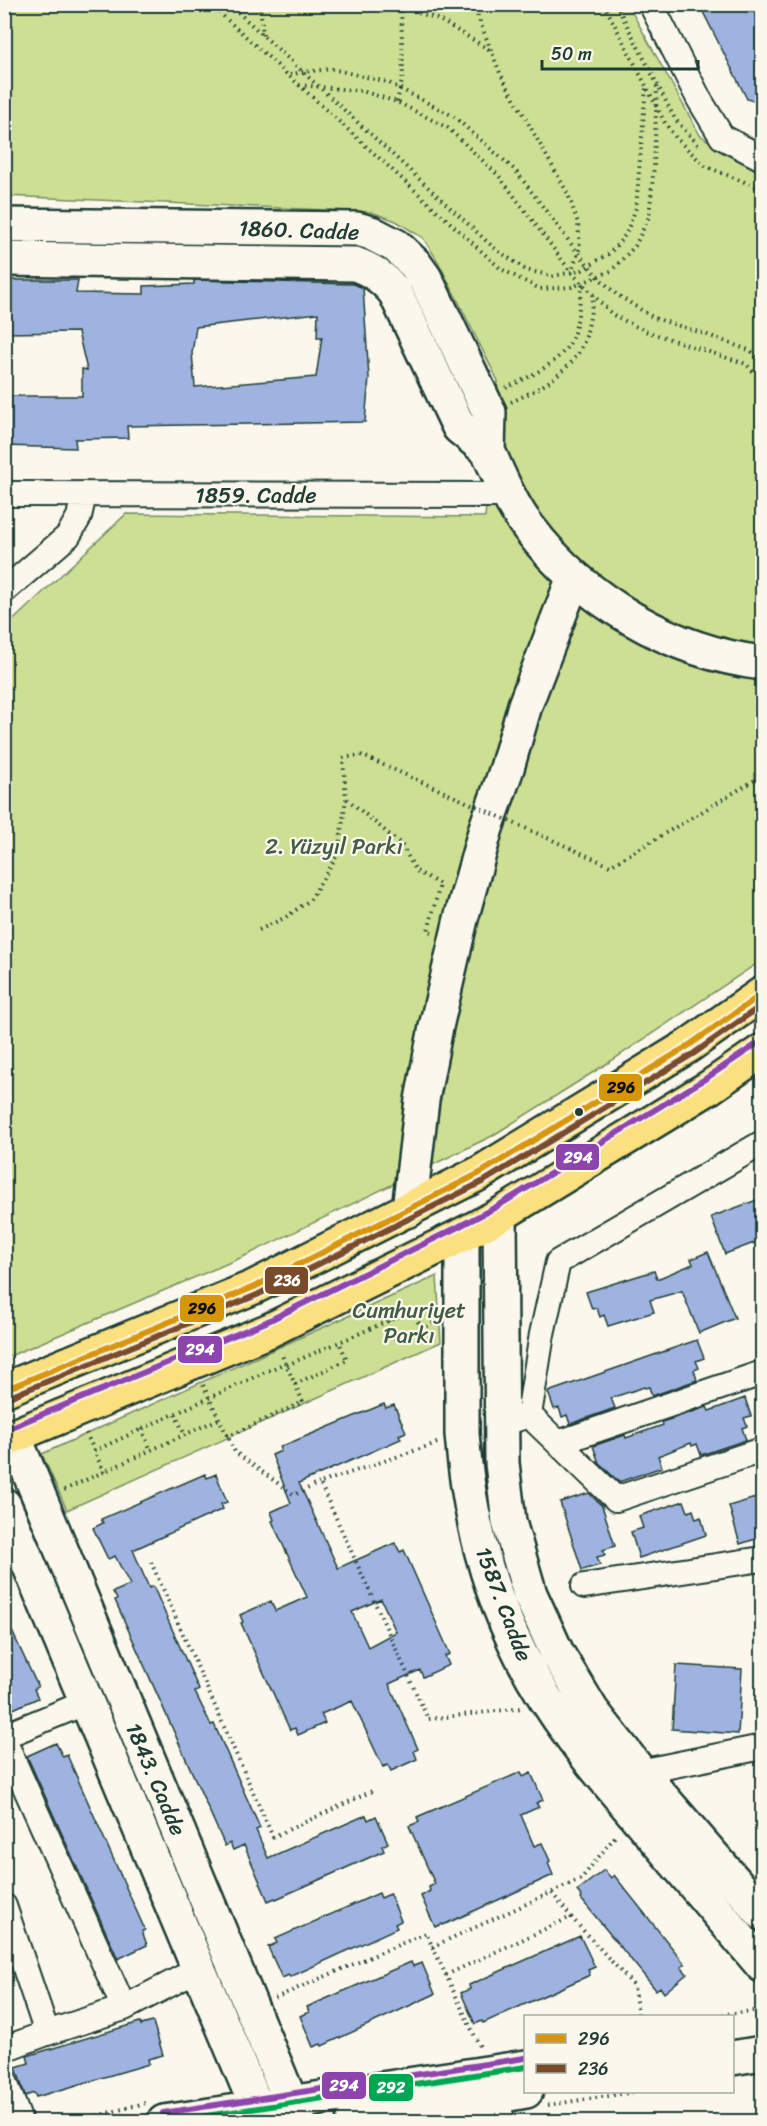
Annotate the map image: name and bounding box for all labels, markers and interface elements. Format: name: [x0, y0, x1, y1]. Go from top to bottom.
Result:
scale bar: [542, 33, 698, 71]
text: 50 m: [551, 38, 592, 70]
street label: 1860. Cadde: [238, 208, 360, 252]
street label: 1859. Cadde: [195, 476, 317, 515]
park label: 2. Yüzyıl Parkı: [265, 827, 403, 866]
line badge: 296: [598, 1073, 643, 1102]
text: 296: [606, 1073, 635, 1102]
unlabelled marker: [573, 1106, 585, 1118]
line badge: 294: [555, 1143, 600, 1171]
text: 294: [562, 1143, 593, 1172]
line badge: 236: [264, 1266, 309, 1295]
text: 236: [272, 1266, 301, 1295]
park label: Cumhuriyet Parkı: [352, 1291, 466, 1355]
line badge: 296: [179, 1294, 225, 1323]
text: 296: [187, 1294, 216, 1323]
line badge: 294: [177, 1335, 223, 1364]
text: 294: [184, 1335, 215, 1364]
street label: 1587. Cadde: [464, 1541, 544, 1667]
street label: 1843. Cadde: [115, 1716, 197, 1842]
legend: [524, 2015, 734, 2093]
text: 296: [578, 2023, 610, 2055]
text: 236: [578, 2053, 609, 2085]
line badge: 294: [321, 2071, 367, 2100]
text: 294: [328, 2071, 359, 2100]
line badge: 292: [368, 2073, 414, 2102]
text: 292: [376, 2073, 406, 2102]

